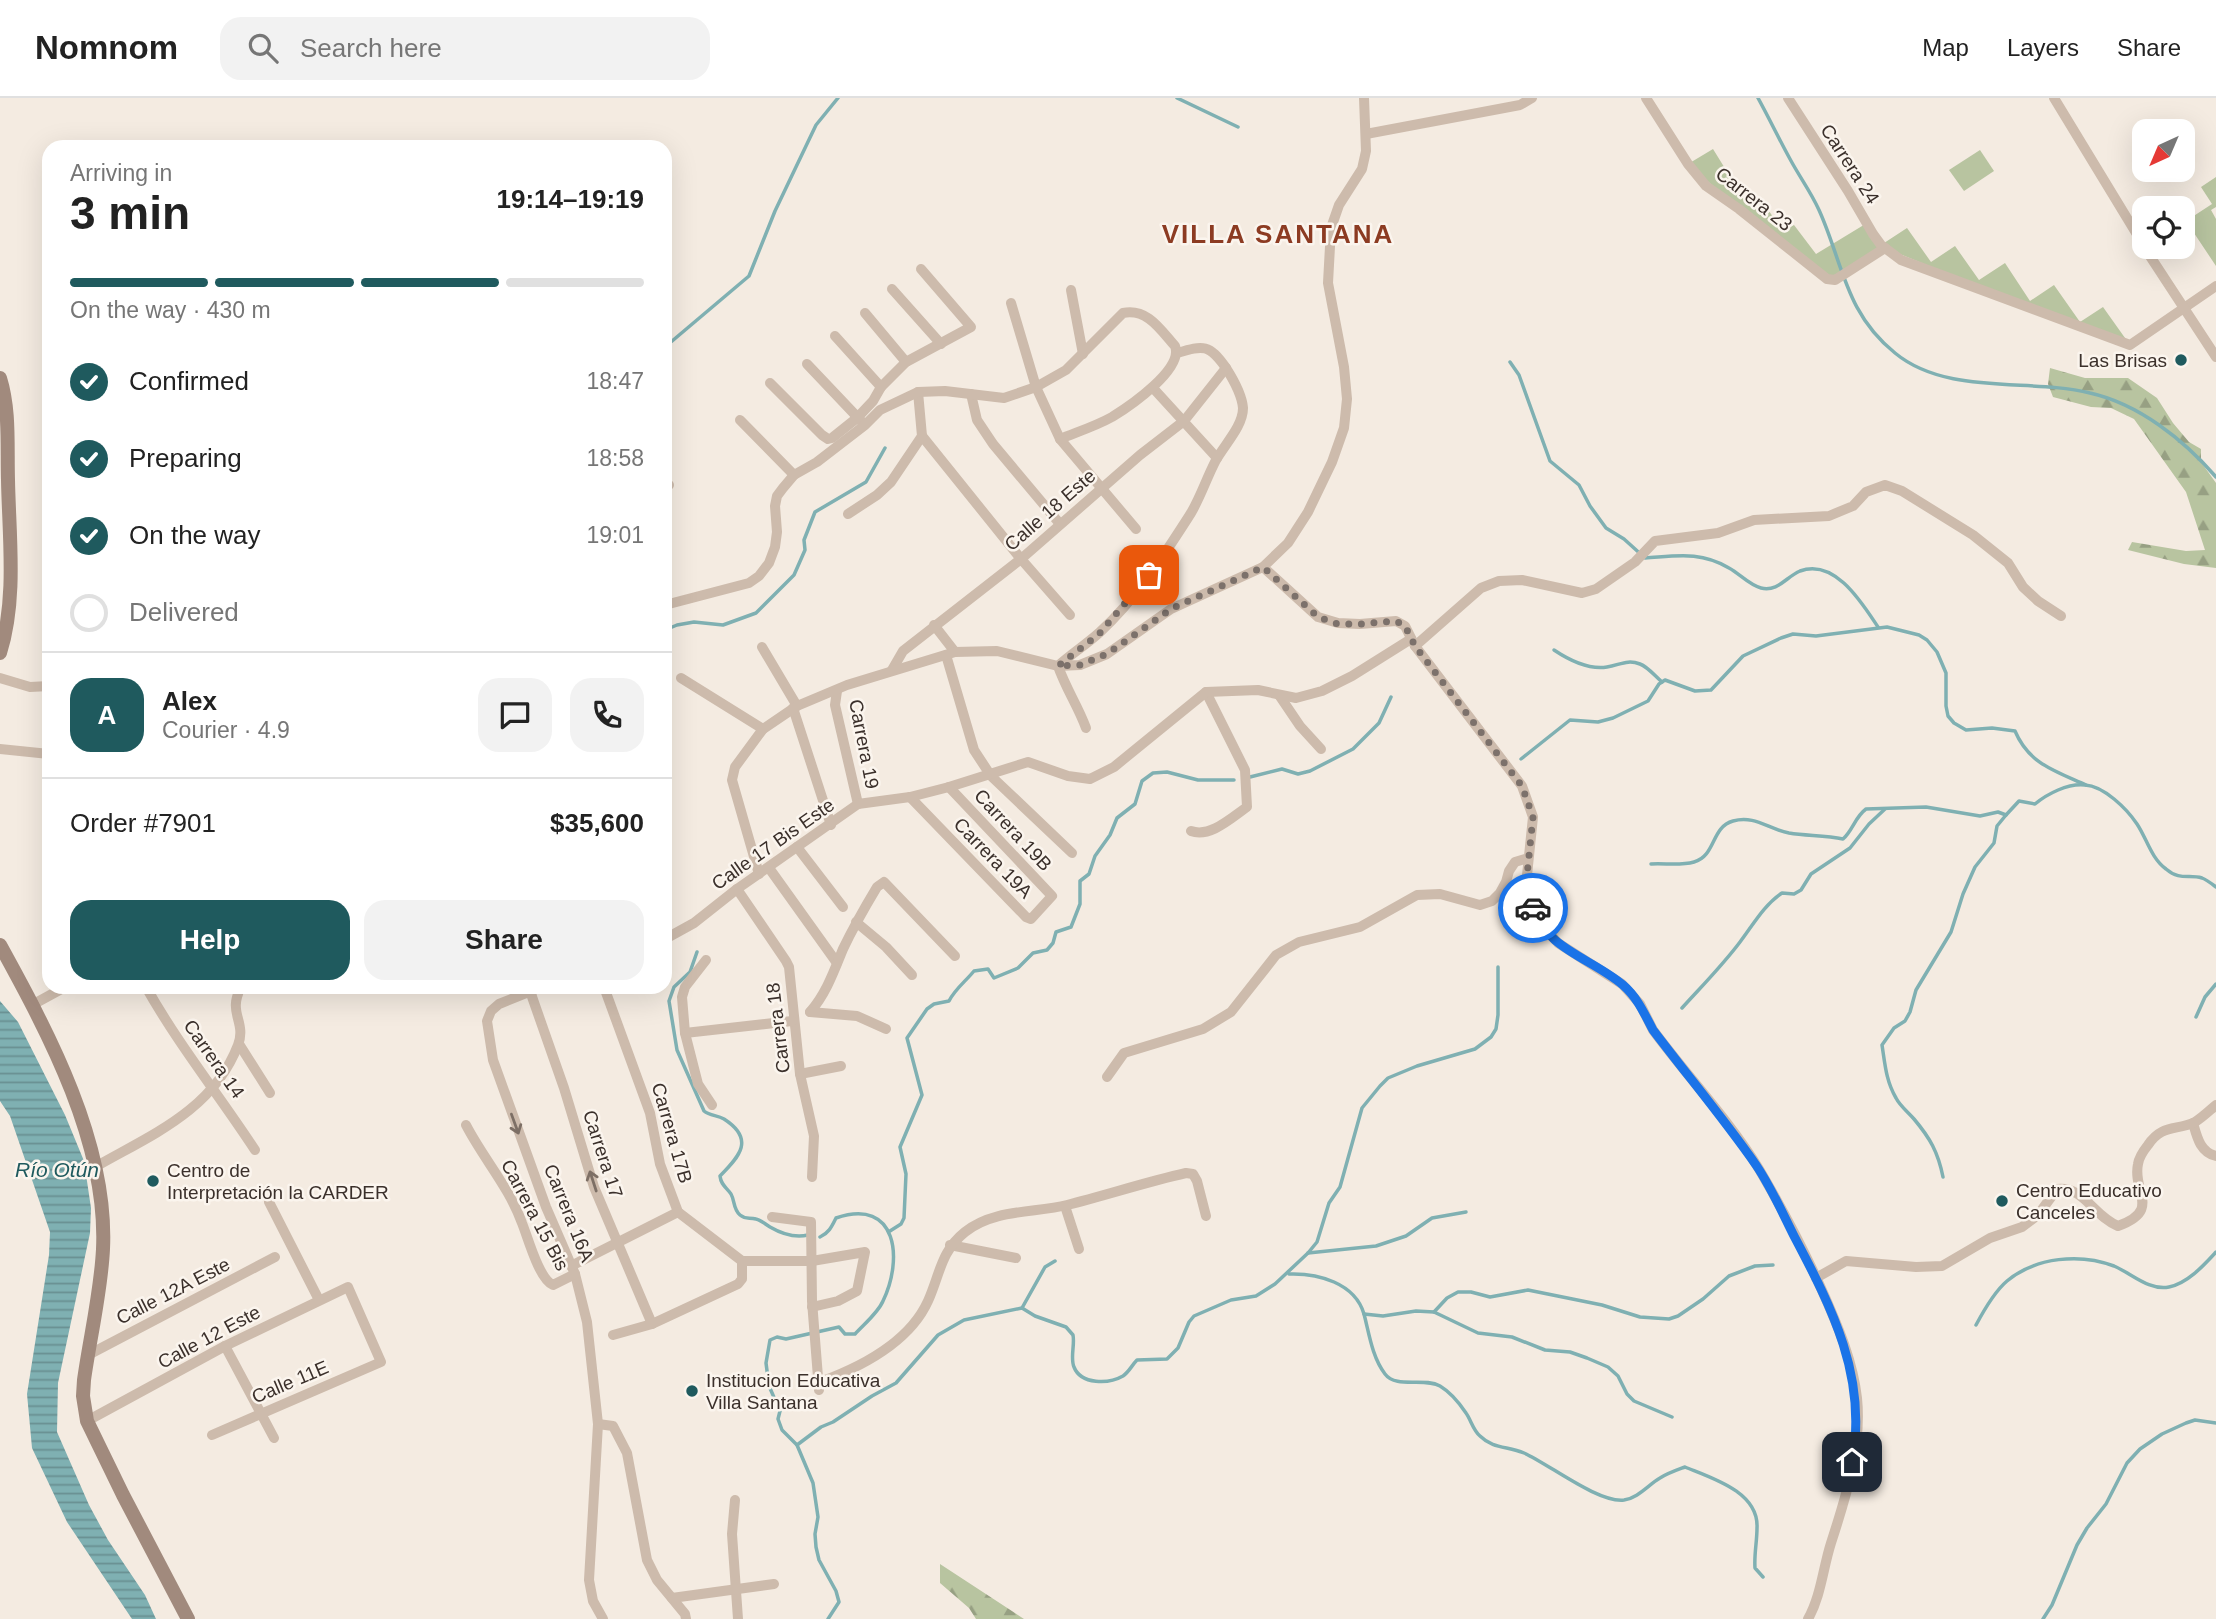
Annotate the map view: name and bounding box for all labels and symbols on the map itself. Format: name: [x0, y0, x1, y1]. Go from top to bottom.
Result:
north arrow: [2132, 119, 2194, 182]
street label: Carrera 24: [1816, 120, 1884, 208]
street label: Carrera 23: [1712, 163, 1796, 235]
district label: VILLA SANTANA: [1162, 219, 1394, 249]
place label: Las Brisas: [2078, 350, 2167, 371]
marker: Las Brisas: [2173, 352, 2189, 368]
street label: Calle 18 Este: [1000, 465, 1100, 555]
pin: [1119, 545, 1179, 605]
street label: Carrera 19: [845, 697, 883, 791]
street label: Carrera 19B: [970, 785, 1056, 875]
street label: Calle 17 Bis Este: [708, 794, 838, 894]
street label: Carrera 19A: [949, 813, 1037, 903]
courier: [1498, 873, 1568, 943]
street label: Carrera 18: [762, 982, 794, 1074]
street label: Carrera 14: [179, 1016, 249, 1103]
street label: Carrera 17B: [648, 1080, 696, 1186]
street label: Carrera 17: [579, 1108, 627, 1200]
one-way arrow: [510, 1113, 523, 1135]
street label: Carrera 15 Bis: [497, 1156, 573, 1274]
water label: Río Otún: [15, 1158, 99, 1181]
place label: Centro de Interpretación la CARDER: [167, 1160, 389, 1203]
street label: Carrera 16A: [540, 1161, 598, 1265]
one-way arrow: [585, 1170, 598, 1192]
marker: Centro de Interpretación la CARDER: [145, 1173, 161, 1189]
place label: Centro Educativo Canceles: [2016, 1180, 2162, 1223]
marker: Centro Educativo Canceles: [1994, 1193, 2010, 1209]
street label: Calle 12A Este: [113, 1253, 233, 1329]
street label: Calle 12 Este: [154, 1301, 264, 1373]
street label: Calle 11E: [249, 1357, 331, 1407]
place label: Institucion Educativa Villa Santana: [706, 1370, 881, 1413]
marker: Institucion Educativa Villa Santana: [684, 1383, 700, 1399]
pin: [1822, 1432, 1882, 1492]

